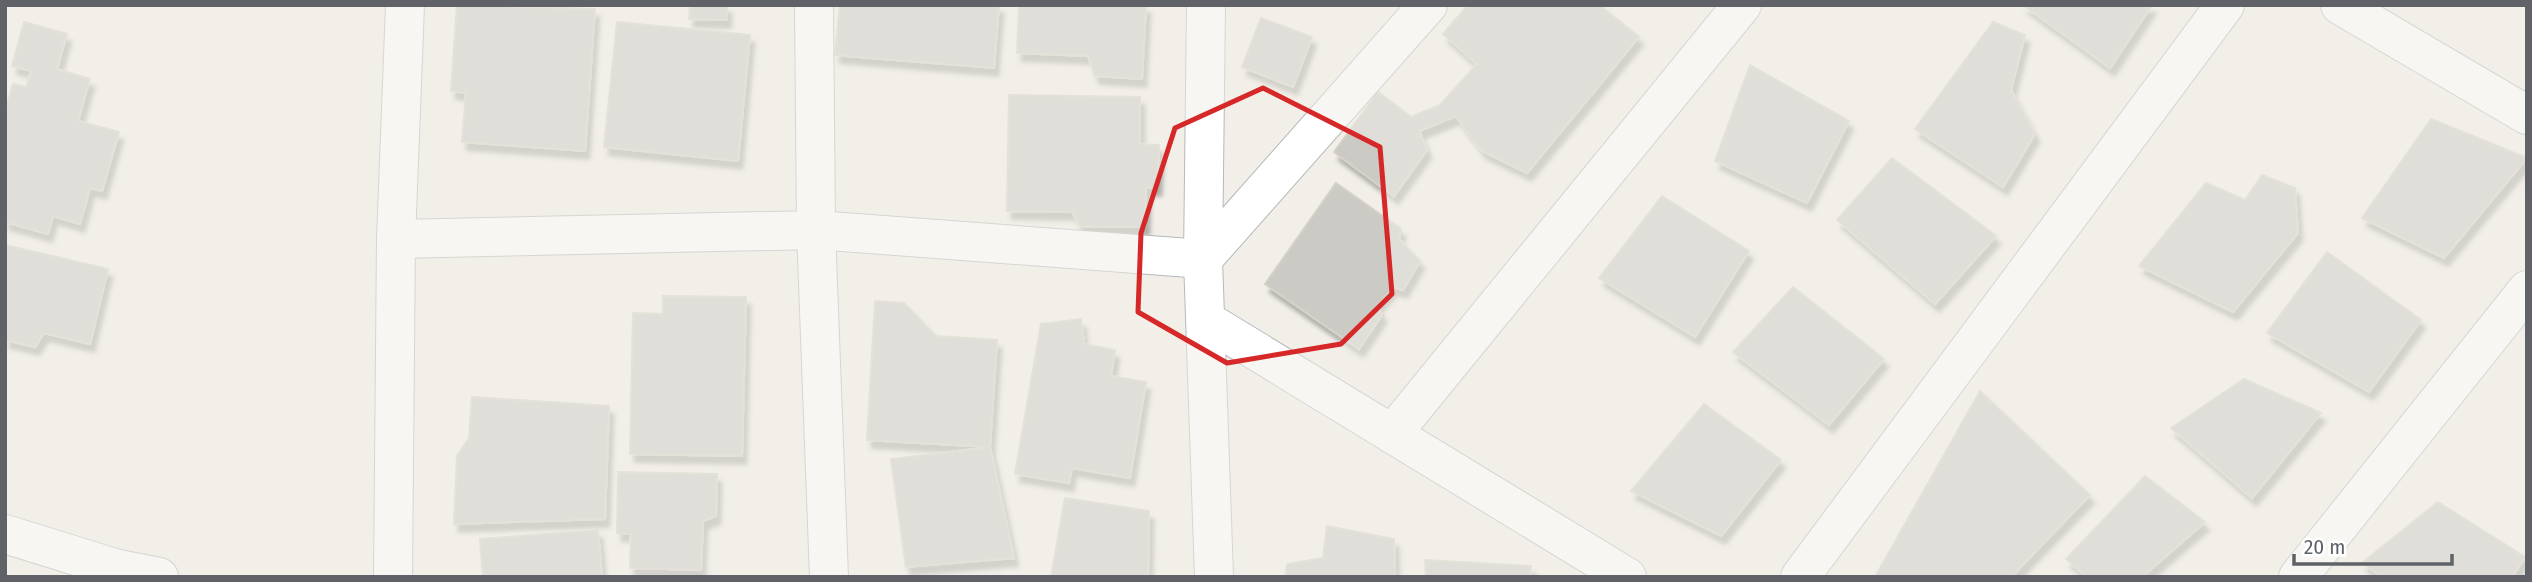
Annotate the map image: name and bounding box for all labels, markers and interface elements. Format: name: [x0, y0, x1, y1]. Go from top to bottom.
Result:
scale bar: [2294, 522, 2452, 566]
text: 20 m: [2304, 534, 2345, 560]

